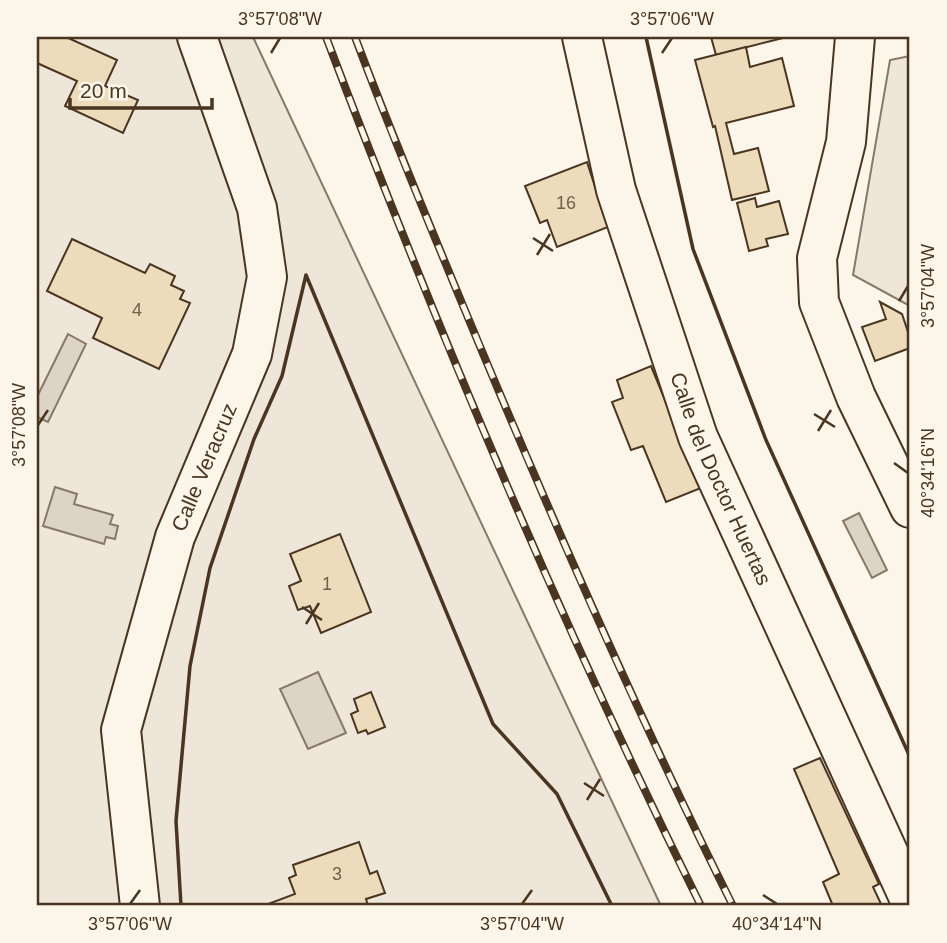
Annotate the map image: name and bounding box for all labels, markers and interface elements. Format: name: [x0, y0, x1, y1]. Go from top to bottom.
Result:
text: 3°57'08"W: [238, 9, 322, 29]
text: 3°57'06"W: [630, 9, 714, 29]
scale bar: [70, 66, 212, 110]
text: 20 m: [80, 79, 127, 102]
house number: 16: [556, 193, 576, 213]
text: 3°57'04"W: [918, 244, 938, 328]
house number: 4: [132, 300, 142, 320]
street label: Calle del Doctor Huertas: [666, 369, 776, 588]
text: 3°57'08"W: [9, 383, 29, 467]
street label: Calle Veracruz: [167, 400, 241, 535]
text: 40°34'16"N: [918, 428, 938, 518]
house number: 1: [322, 574, 332, 594]
house number: 3: [332, 864, 342, 884]
text: 3°57'06"W: [88, 914, 172, 934]
text: 3°57'04"W: [480, 914, 564, 934]
text: 40°34'14"N: [732, 914, 822, 934]

